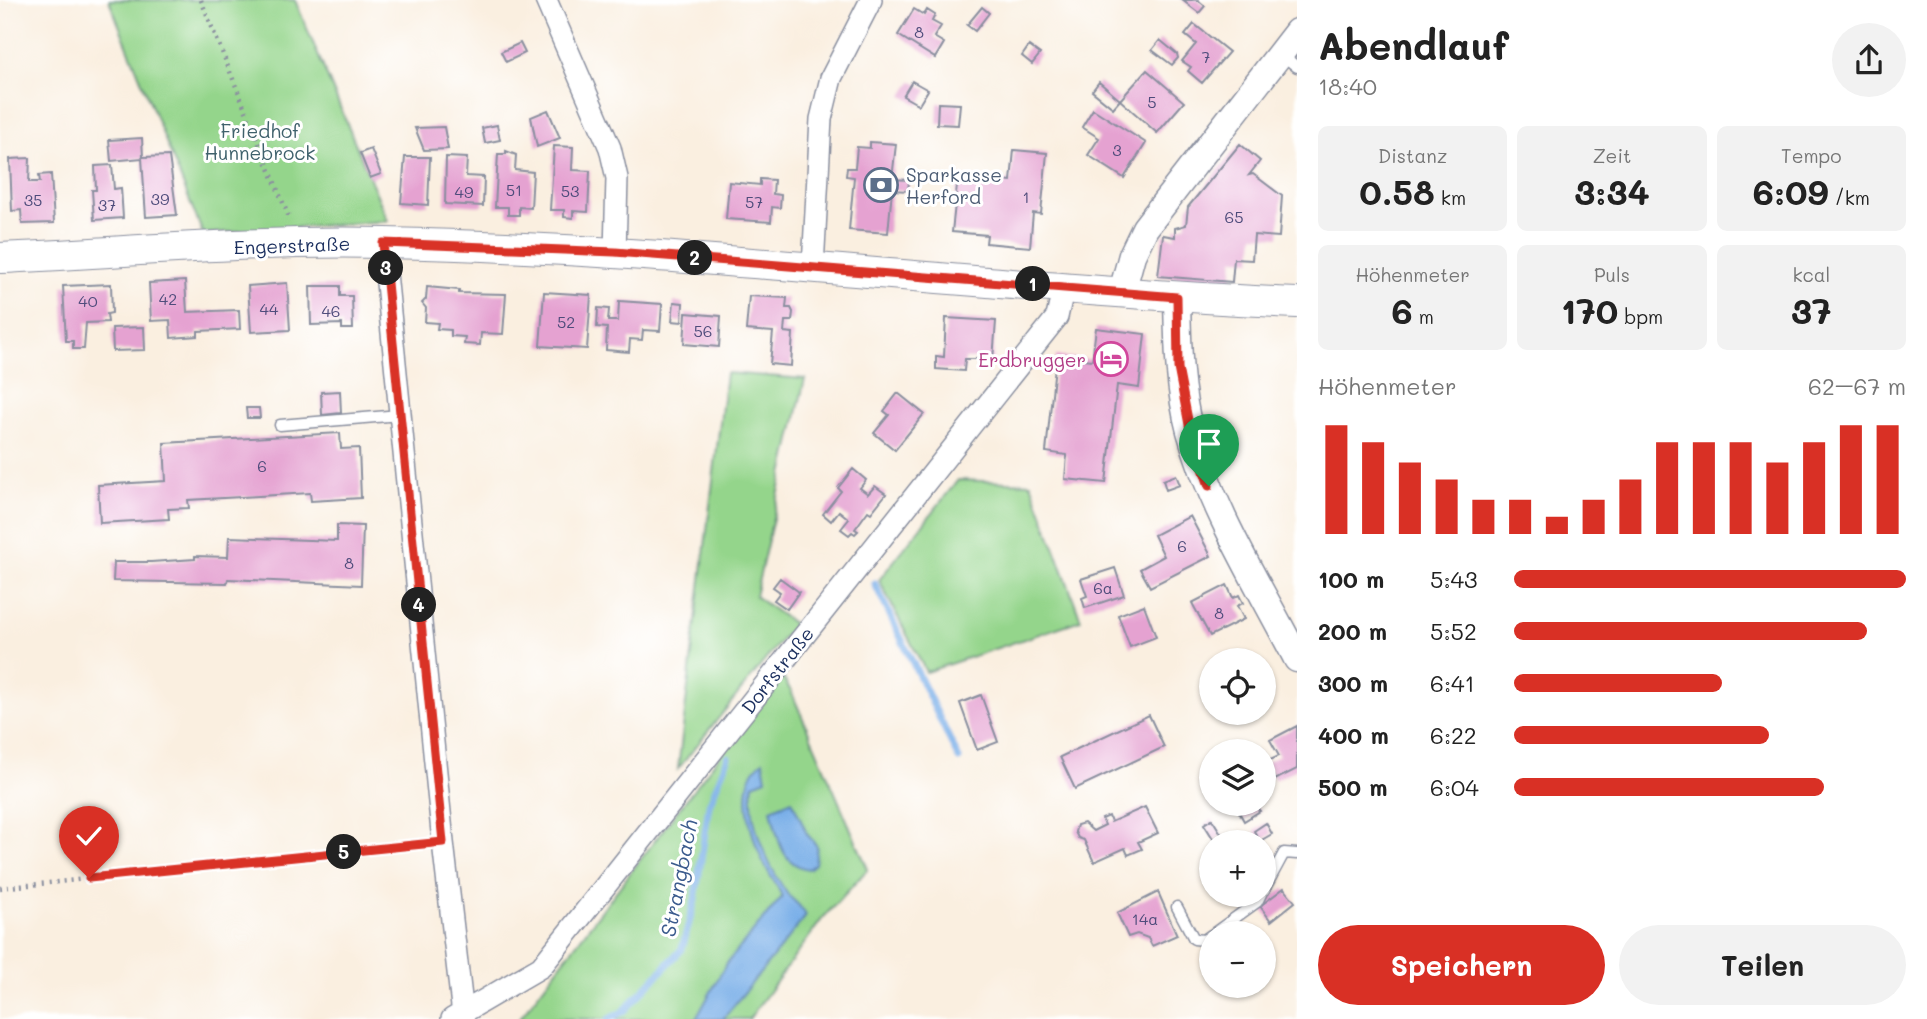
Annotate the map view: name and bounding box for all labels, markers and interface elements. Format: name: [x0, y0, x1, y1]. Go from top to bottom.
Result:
text: Abendlauf: [1318, 20, 1509, 70]
house number: 8: [914, 21, 924, 42]
button: share: [1832, 23, 1906, 97]
house number: 7: [1202, 46, 1211, 67]
text: 18:40: [1318, 71, 1377, 101]
house number: 5: [1147, 91, 1157, 112]
park label: Friedhof Hunnebrock: [205, 118, 315, 165]
house number: 3: [1112, 139, 1122, 160]
text: Distanz: [1378, 143, 1447, 168]
text: Zeit: [1593, 143, 1631, 168]
text: Tempo: [1781, 143, 1842, 168]
place label: Sparkasse Herford: [906, 162, 1002, 209]
bank icon: Sparkasse Herford: [862, 166, 900, 204]
text: 0.58: [1359, 168, 1435, 214]
text: 3:34: [1574, 168, 1650, 214]
text: 6:09: [1753, 168, 1829, 214]
house number: 51: [506, 179, 522, 200]
house number: 53: [561, 180, 579, 201]
house number: 49: [455, 181, 473, 202]
text: km: [1435, 185, 1466, 210]
text: /km: [1829, 185, 1870, 210]
house number: 1: [1022, 186, 1030, 207]
house number: 39: [151, 188, 169, 209]
house number: 35: [24, 189, 42, 210]
house number: 57: [745, 191, 763, 212]
house number: 37: [98, 194, 116, 215]
house number: 65: [1225, 206, 1244, 227]
street label: Engerstraße: [233, 230, 351, 260]
pin: 2: [678, 240, 712, 276]
text: 2: [689, 245, 700, 270]
pin: 3: [368, 250, 404, 286]
text: 3: [380, 255, 391, 280]
text: Höhenmeter: [1355, 262, 1470, 287]
text: Puls: [1594, 262, 1630, 287]
text: kcal: [1792, 262, 1830, 287]
pin: 1: [1016, 266, 1050, 302]
text: 1: [1028, 271, 1037, 296]
text: 6: [1391, 287, 1413, 333]
text: 170: [1561, 287, 1618, 333]
text: 37: [1791, 287, 1832, 333]
house number: 42: [159, 288, 177, 309]
house number: 40: [78, 290, 98, 311]
house number: 44: [260, 298, 279, 319]
house number: 46: [321, 300, 341, 321]
text: m: [1413, 304, 1434, 329]
text: bpm: [1618, 304, 1663, 329]
house number: 52: [557, 311, 575, 332]
house number: 56: [694, 320, 713, 341]
hotel icon: Erdbrugger: [1092, 340, 1130, 378]
place label: Erdbrugger: [978, 347, 1086, 372]
text: Höhenmeter: [1318, 371, 1456, 401]
text: 62–67 m: [1808, 371, 1906, 401]
pin: [1179, 414, 1239, 486]
icon: arrive: [1190, 425, 1228, 463]
house number: 6: [257, 455, 267, 476]
house number: 6: [1177, 535, 1187, 556]
house number: 8: [344, 552, 354, 573]
text: 100 m: [1318, 564, 1384, 594]
text: 5:43: [1430, 564, 1478, 594]
house number: 6a: [1093, 577, 1113, 598]
pin: 4: [402, 588, 436, 622]
text: 4: [412, 592, 425, 617]
house number: 8: [1214, 602, 1224, 623]
text: 200 m: [1318, 616, 1387, 646]
text: 5:52: [1430, 616, 1477, 646]
street label: Dorfstraße: [735, 621, 819, 719]
map controls: [1199, 648, 1276, 998]
button: locate: [1199, 648, 1276, 725]
text: 300 m: [1318, 668, 1388, 698]
text: 6:41: [1430, 668, 1475, 698]
text: 400 m: [1318, 720, 1389, 750]
text: 6:22: [1430, 720, 1477, 750]
button: layers: [1199, 739, 1276, 816]
text: 500 m: [1318, 772, 1388, 802]
text: 6:04: [1430, 772, 1479, 802]
pin: [59, 806, 119, 878]
icon: check: [70, 817, 108, 855]
water label: Strangbach: [653, 817, 703, 939]
button: +: [1199, 830, 1276, 907]
pin: 5: [326, 834, 362, 870]
text: 5: [338, 839, 349, 864]
house number: 14a: [1132, 908, 1158, 929]
button: −: [1199, 921, 1276, 998]
button: Speichern: [1318, 925, 1605, 1005]
button: Teilen: [1619, 925, 1906, 1005]

